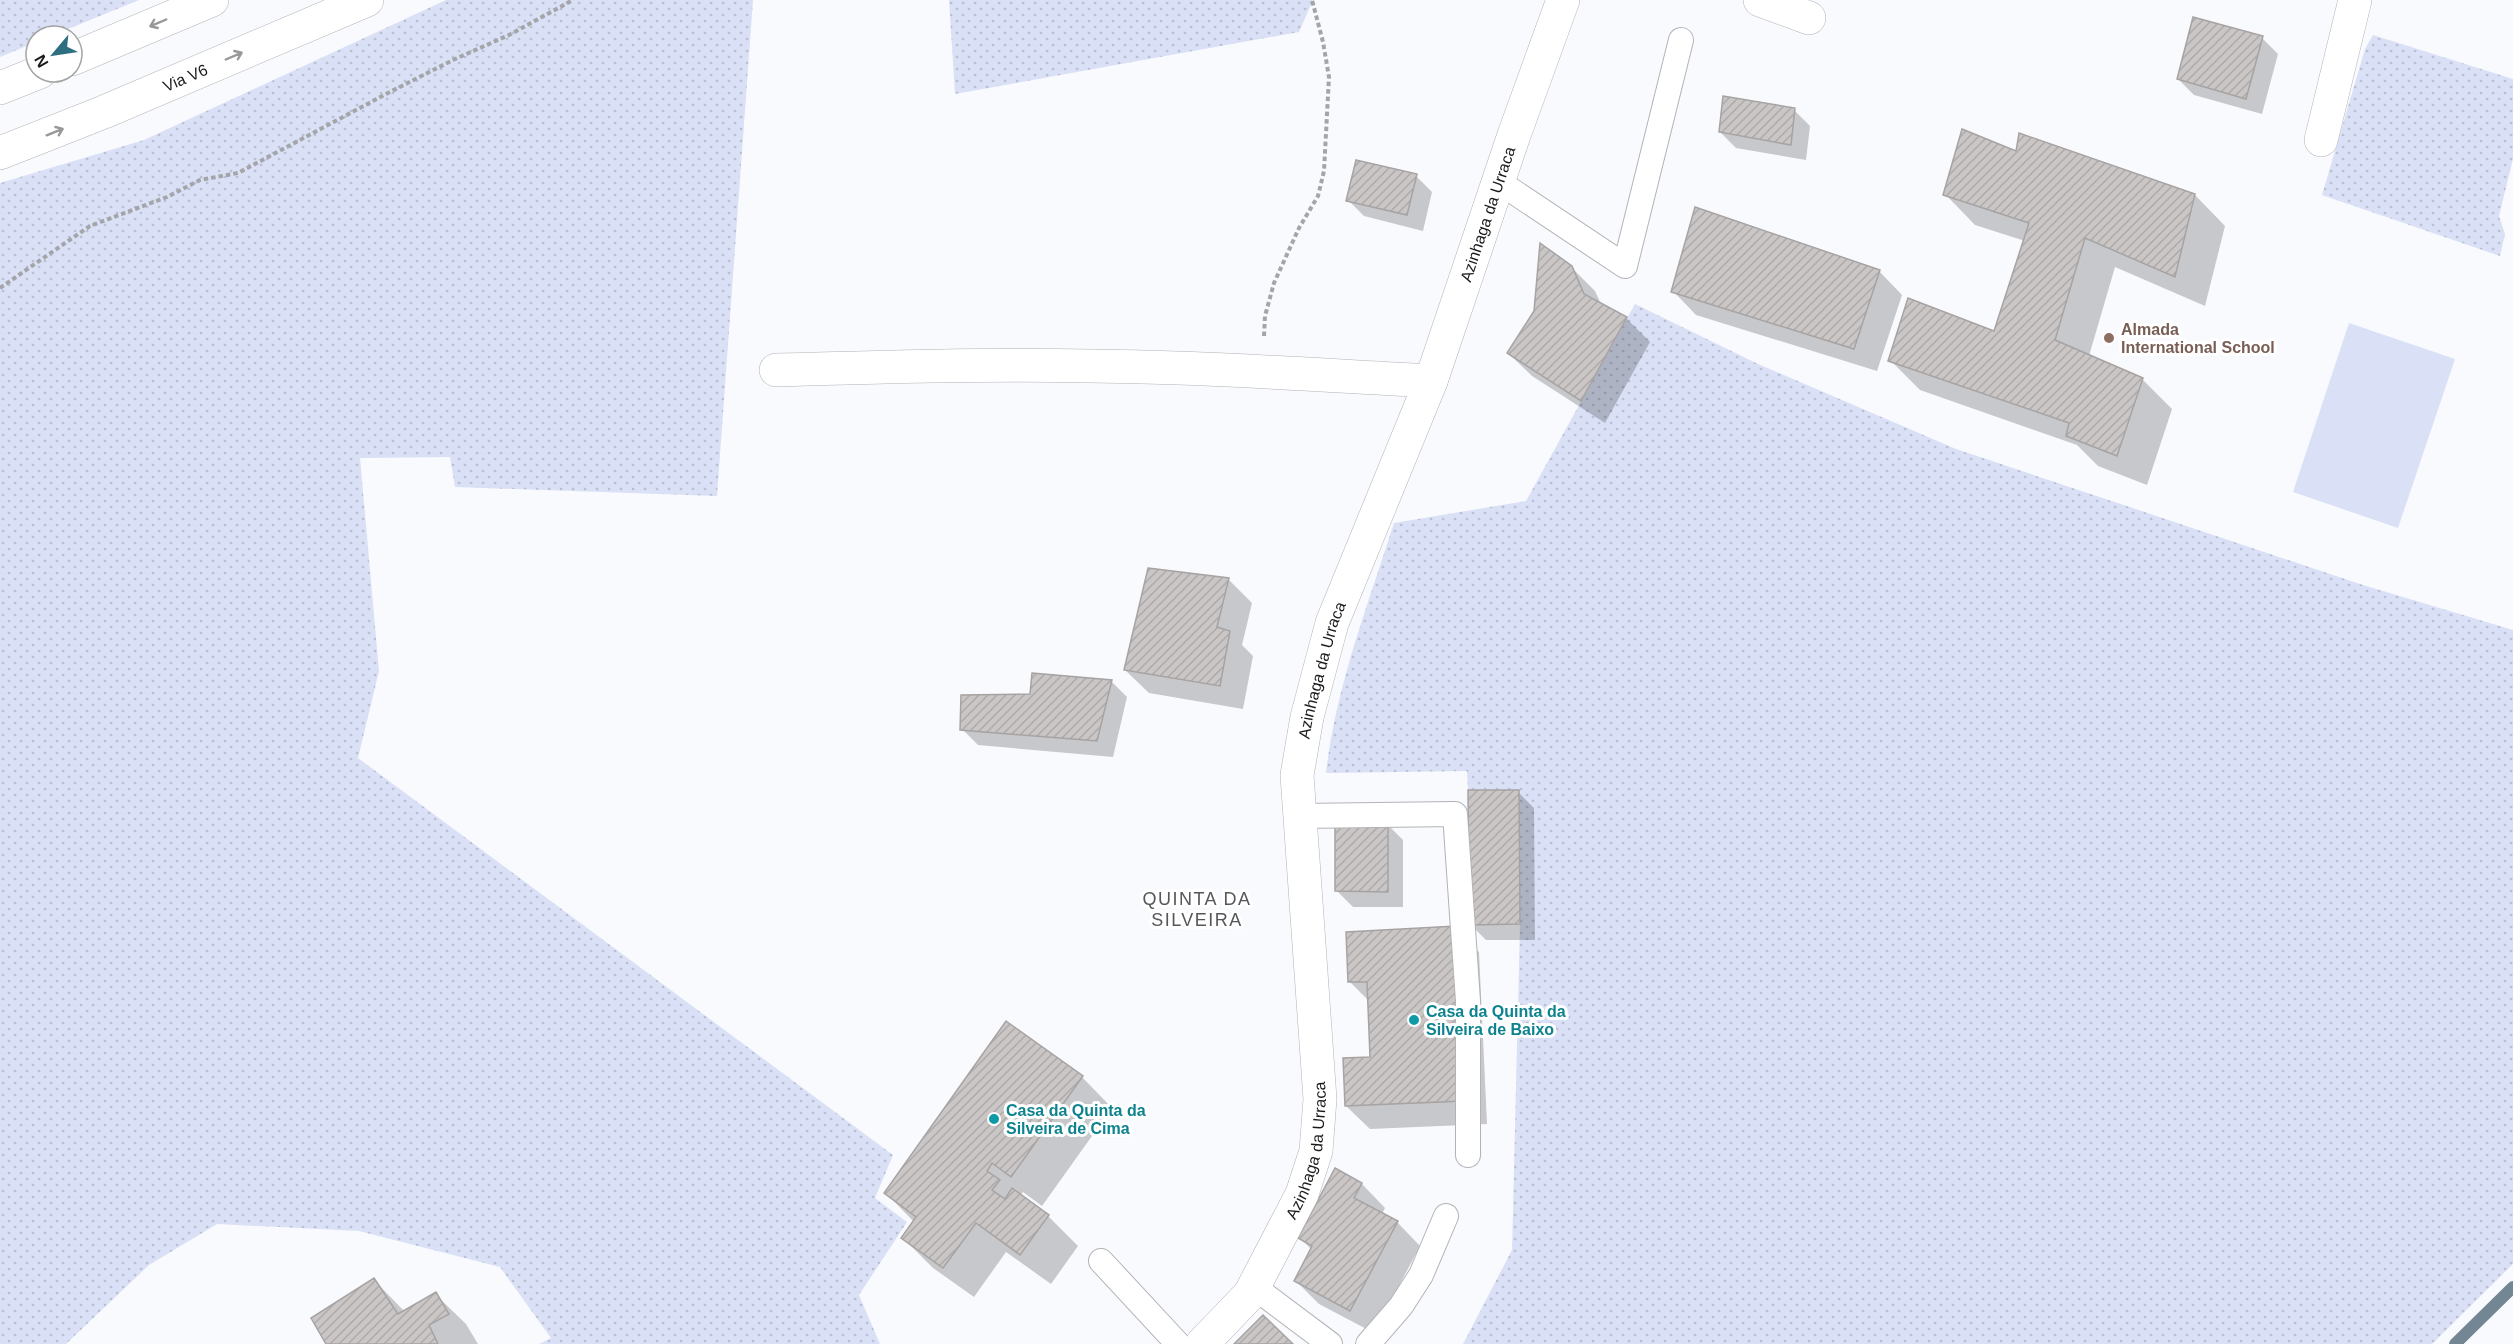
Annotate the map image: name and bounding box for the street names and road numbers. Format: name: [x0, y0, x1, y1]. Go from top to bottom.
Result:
street label: Via V6: [160, 60, 210, 94]
street label: Azinhaga da Urraca: [1457, 144, 1518, 284]
street label: Azinhaga da Urraca: [1295, 599, 1348, 740]
street label: Azinhaga da Urraca: [1282, 1081, 1329, 1222]

